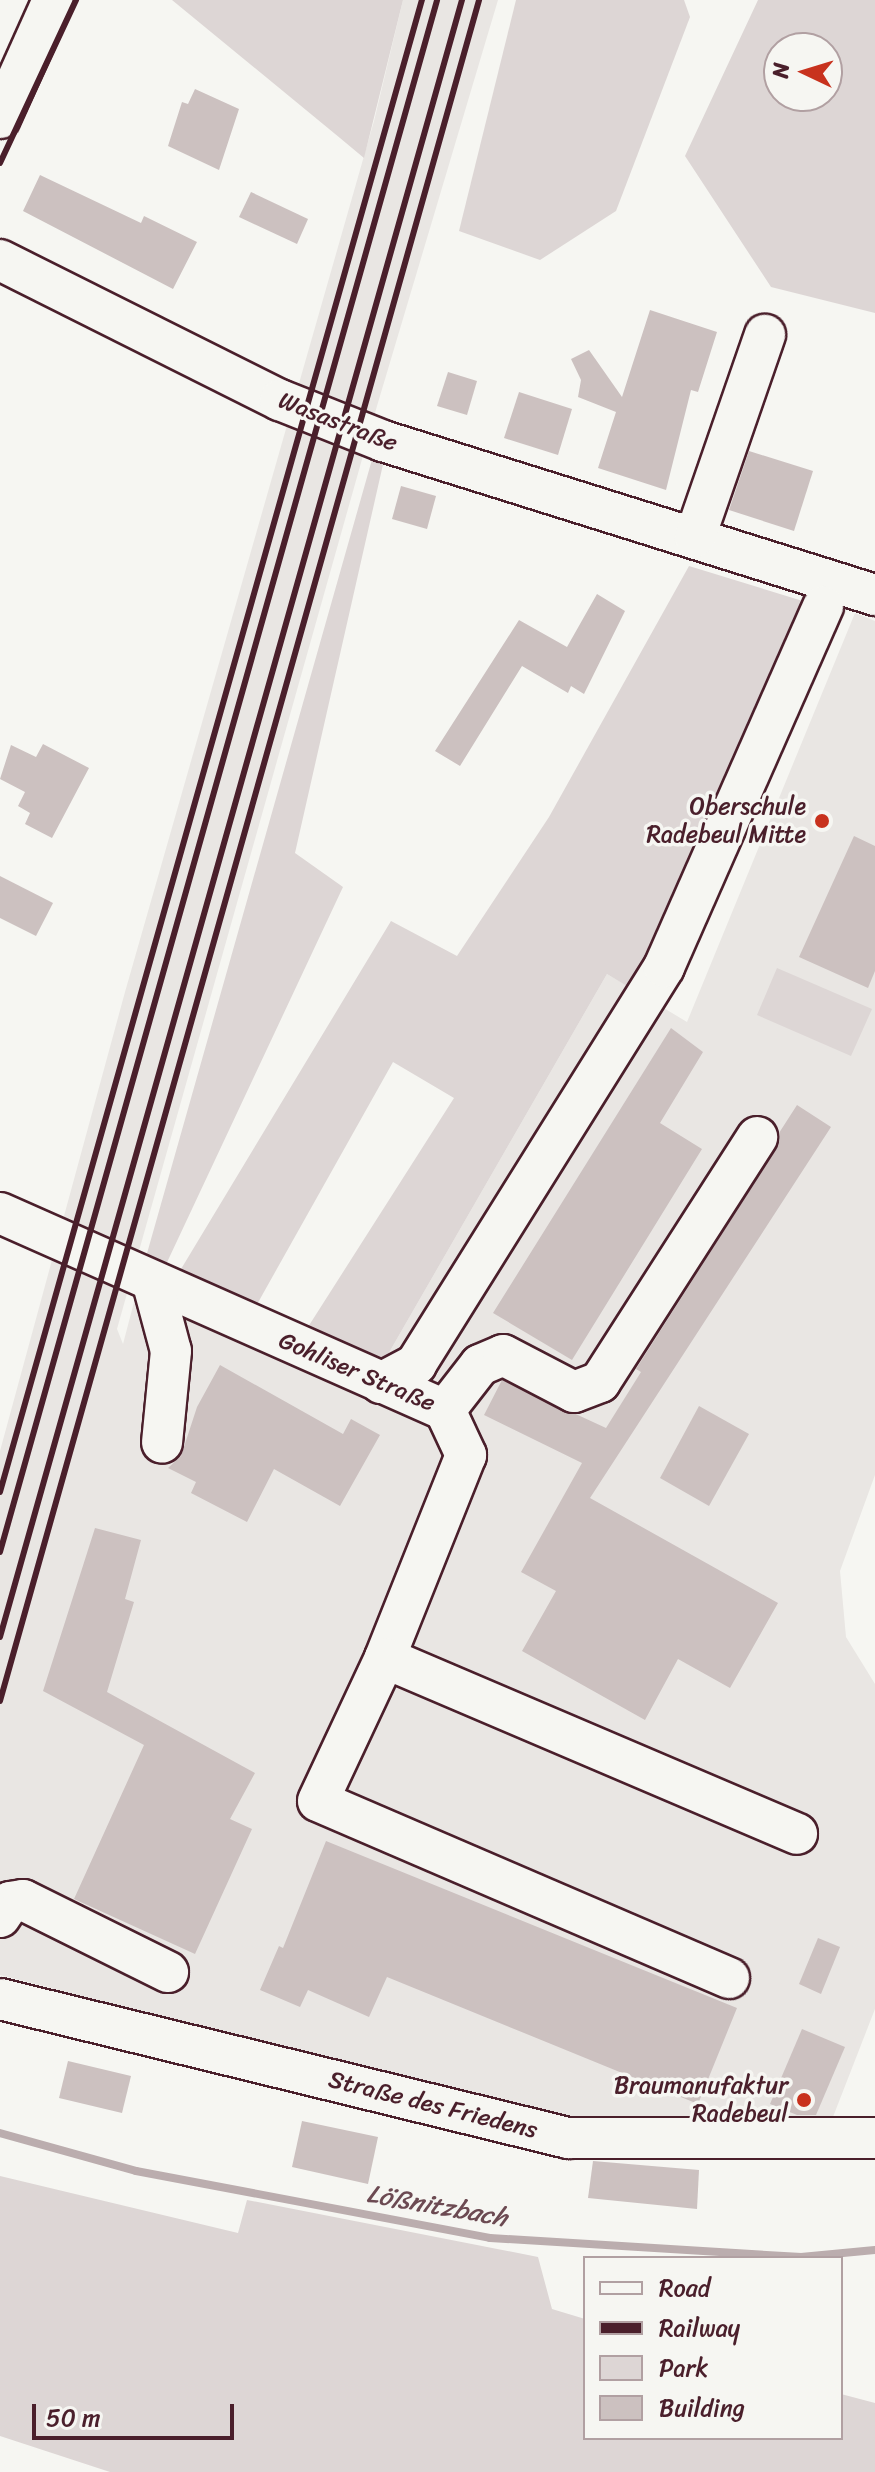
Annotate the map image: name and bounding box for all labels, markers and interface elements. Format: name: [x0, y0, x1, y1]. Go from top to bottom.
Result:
north arrow: [763, 32, 843, 112]
text: N: [761, 61, 801, 79]
street label: Wasastraße: [274, 386, 402, 458]
place label: Oberschule Radebeul Mitte: [646, 793, 806, 849]
marker: Oberschule Radebeul Mitte: [813, 812, 831, 830]
street label: Gohliser Straße: [275, 1326, 439, 1418]
street label: Straße des Friedens: [325, 2065, 541, 2145]
place label: Braumanufaktur Radebeul: [614, 2072, 788, 2128]
marker: Braumanufaktur Radebeul: [795, 2091, 813, 2109]
water label: Lößnitzbach: [364, 2178, 510, 2234]
legend: [583, 2256, 843, 2440]
text: Road: [659, 2267, 710, 2309]
text: Railway: [659, 2307, 740, 2349]
text: Park: [659, 2347, 708, 2389]
text: Building: [659, 2387, 745, 2429]
scale bar: [36, 2388, 238, 2438]
text: 50 m: [46, 2397, 101, 2439]

